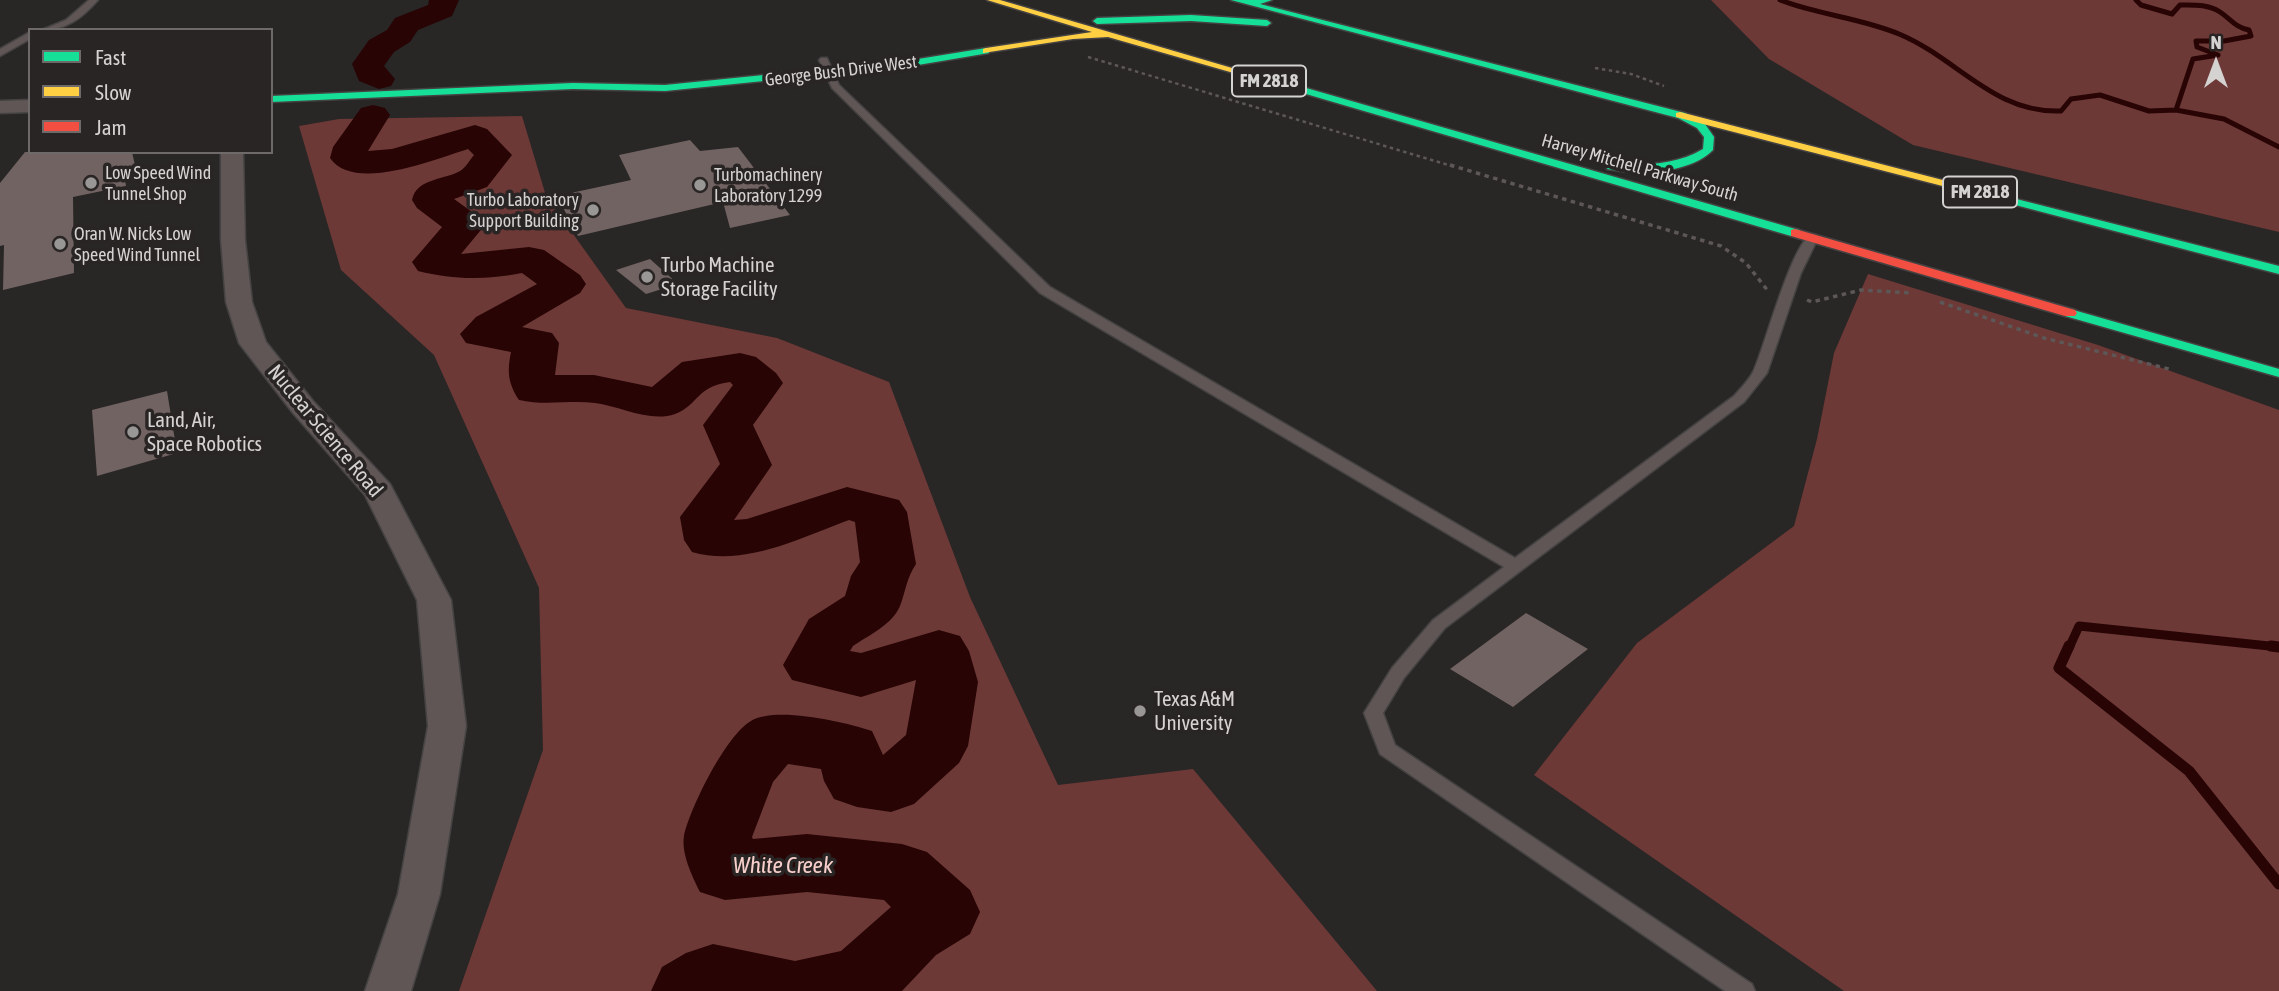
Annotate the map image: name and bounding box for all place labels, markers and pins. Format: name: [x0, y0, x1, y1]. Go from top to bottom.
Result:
place label: Low Speed Wind Tunnel Shop: [105, 162, 211, 204]
place label: Turbomachinery Laboratory 1299: [714, 164, 822, 206]
marker: Low Speed Wind Tunnel Shop: [83, 175, 99, 191]
marker: Turbomachinery Laboratory 1299: [692, 177, 708, 193]
place label: Turbo Laboratory Support Building: [467, 189, 579, 232]
marker: Turbo Laboratory Support Building: [585, 202, 601, 218]
place label: Oran W. Nicks Low Speed Wind Tunnel: [74, 223, 200, 266]
marker: Oran W. Nicks Low Speed Wind Tunnel: [52, 236, 68, 252]
place label: Turbo Machine Storage Facility: [661, 252, 778, 302]
marker: Turbo Machine Storage Facility: [639, 269, 655, 285]
place label: Land, Air, Space Robotics: [147, 407, 262, 457]
marker: Land, Air, Space Robotics: [125, 424, 141, 440]
place label: Texas A&M University: [1154, 686, 1235, 736]
marker: Texas A&M University: [1132, 703, 1148, 719]

